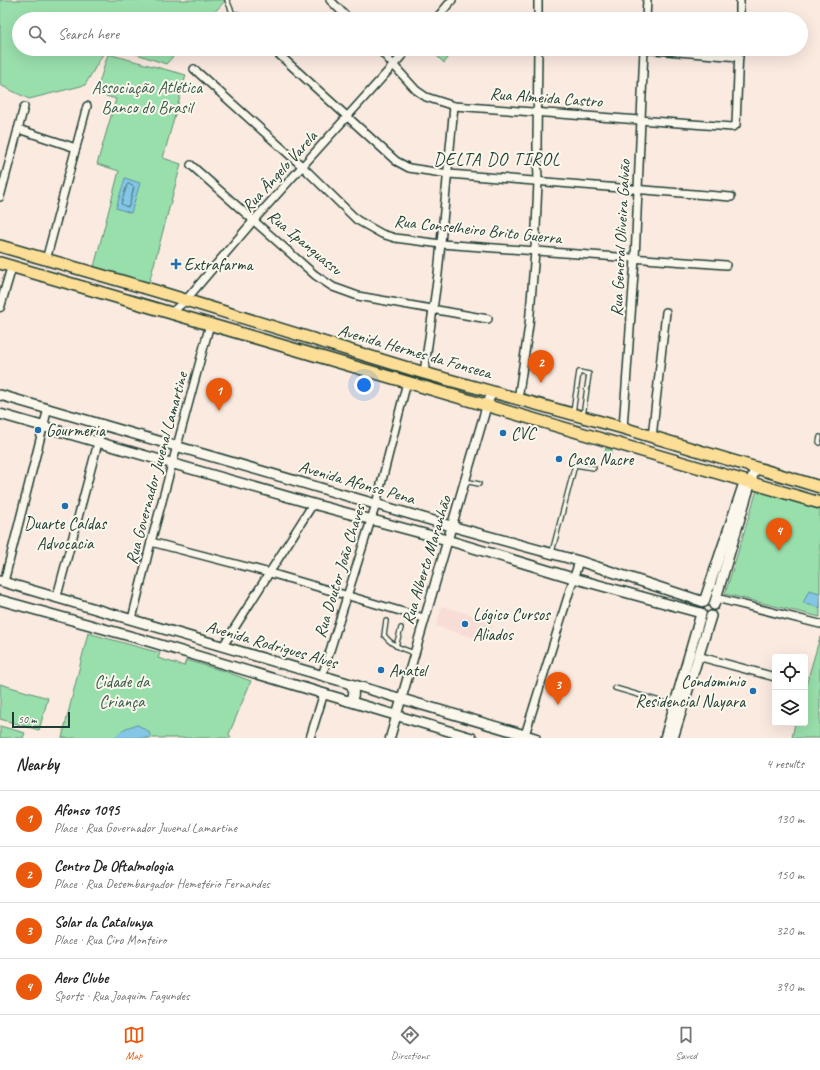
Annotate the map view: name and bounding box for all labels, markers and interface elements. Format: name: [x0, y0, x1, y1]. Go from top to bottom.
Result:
search box: [12, 12, 808, 56]
icon: search: [26, 23, 48, 45]
text: Search here: [58, 25, 119, 44]
park label: Associação Atlética Banco do Brasil: [92, 77, 203, 118]
street label: Rua Almeida Castro: [489, 83, 604, 112]
street label: Rua Ângelo Varela: [237, 125, 322, 217]
district label: DELTA DO TIROL: [434, 148, 561, 170]
street label: Rua General Oliveira Galvão: [606, 158, 635, 317]
street label: Rua Ipanguassu: [263, 205, 348, 281]
street label: Rua Conselheiro Brito Guerra: [393, 210, 565, 249]
place label: Extrafarma: [184, 254, 255, 275]
marker: Extrafarma: [171, 259, 181, 269]
street label: Avenida Hermes da Fonseca: [336, 320, 496, 384]
pin: 2: [528, 350, 554, 383]
street label: Rua Governador Juvenal Lamartine: [121, 368, 193, 566]
your location: [354, 375, 374, 395]
pin: 1: [206, 378, 232, 411]
place label: Gourmeria: [46, 420, 106, 441]
place label: CVC: [511, 423, 537, 444]
marker: Gourmeria: [33, 425, 43, 435]
marker: CVC: [498, 428, 508, 438]
place label: Casa Nacre: [567, 449, 635, 470]
marker: Casa Nacre: [554, 454, 564, 464]
street label: Avenida Afonso Pena: [296, 456, 419, 510]
street label: Rua Alberto Maranhão: [397, 492, 456, 627]
street label: Rua Doutor João Chaves: [309, 500, 370, 640]
marker: Duarte Caldas Advocacia: [60, 501, 70, 511]
place label: Duarte Caldas Advocacia: [24, 513, 107, 554]
pin: 4: [766, 518, 792, 551]
place label: Lógico Cursos Aliados: [473, 604, 551, 645]
street label: Avenida Rodrigues Alves: [204, 616, 342, 674]
marker: Lógico Cursos Aliados: [460, 619, 470, 629]
map controls: [772, 654, 808, 726]
button: locate: [772, 654, 808, 690]
place label: Anatel: [389, 660, 430, 681]
marker: Anatel: [376, 665, 386, 675]
park label: Cidade da Criança: [94, 671, 151, 712]
place label: Condomínio Residencial Nayara: [635, 671, 747, 712]
pin: 3: [545, 672, 571, 705]
marker: Condomínio Residencial Nayara: [748, 686, 758, 696]
button: layers: [772, 690, 808, 726]
scale bar: [12, 710, 70, 729]
text: 50 m: [18, 712, 37, 726]
text: Nearby: [16, 754, 59, 775]
text: 4 results: [766, 756, 804, 772]
text: Afonso 1095: [54, 801, 119, 820]
text: 1: [26, 811, 32, 827]
text: 130 m: [776, 811, 804, 827]
text: Place · Rua Governador Juvenal Lamartine: [54, 820, 237, 836]
text: Centro De Oftalmologia: [54, 857, 173, 876]
text: 2: [26, 867, 32, 883]
text: 150 m: [776, 867, 804, 883]
text: Place · Rua Desembargador Hemetério Fernandes: [54, 876, 270, 892]
text: Solar da Catalunya: [54, 913, 152, 932]
text: 3: [26, 923, 32, 939]
text: 320 m: [776, 923, 804, 939]
text: Place · Rua Ciro Monteiro: [54, 932, 166, 948]
text: Aero Clube: [54, 969, 108, 988]
text: 4: [26, 979, 32, 995]
text: 390 m: [776, 979, 804, 995]
text: Sports · Rua Joaquim Fagundes: [54, 988, 189, 1004]
tab: Map: [123, 1024, 145, 1062]
tab: Directions: [391, 1024, 429, 1062]
tab: Saved: [675, 1024, 697, 1062]

